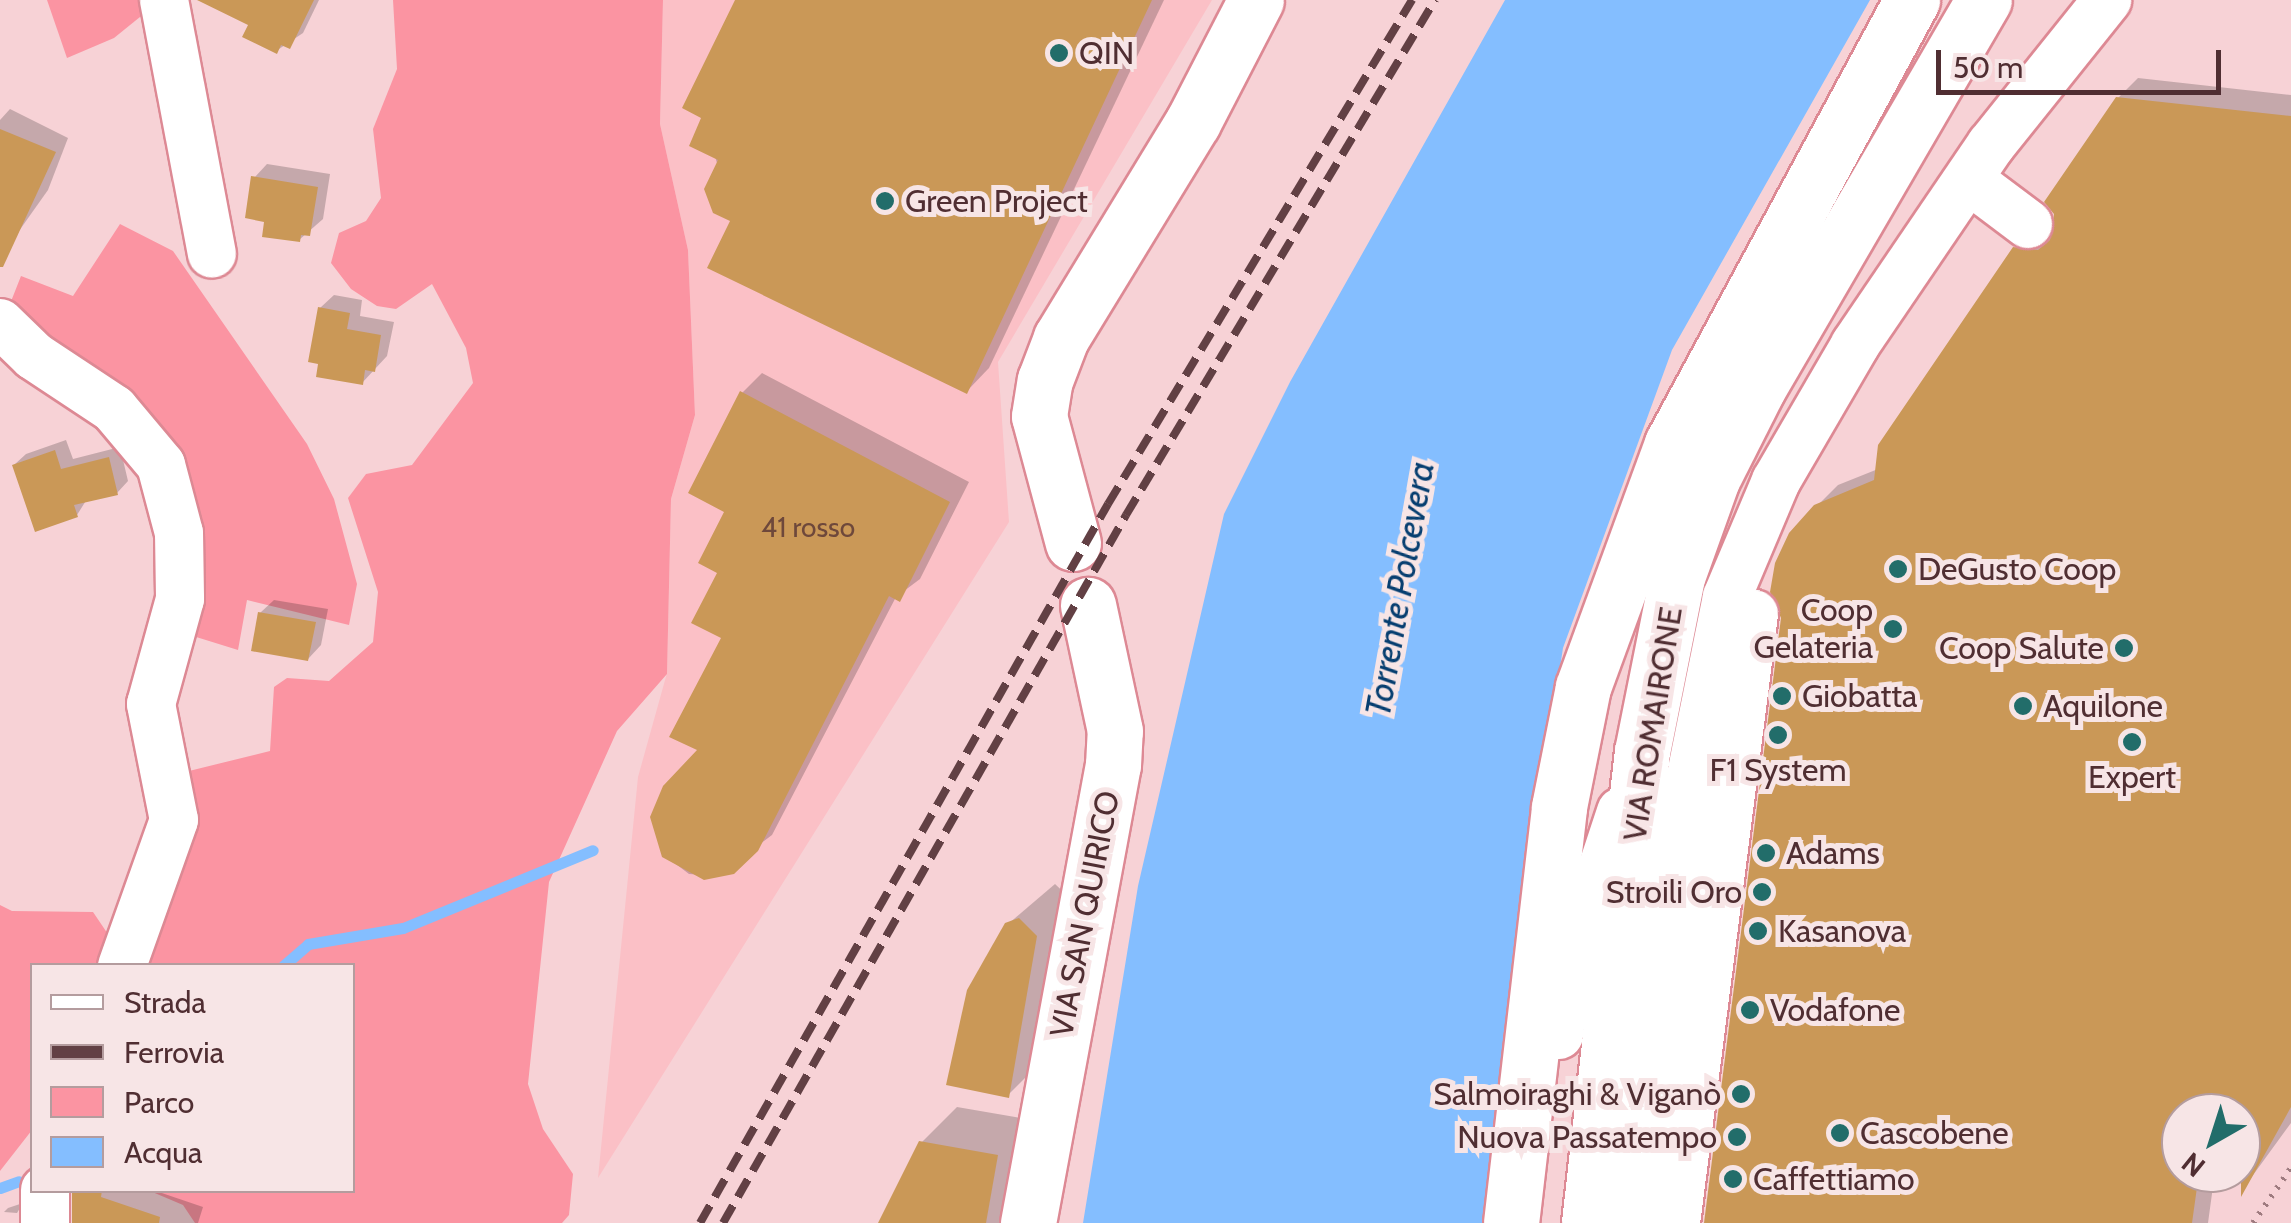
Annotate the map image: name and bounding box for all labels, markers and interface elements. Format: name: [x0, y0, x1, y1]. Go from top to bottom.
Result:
scale bar: [1941, 30, 2226, 92]
place label: QIN: [1079, 34, 1134, 72]
marker: QIN: [1048, 42, 1070, 64]
text: 50 m: [1953, 49, 2023, 86]
place label: Green Project: [905, 182, 1088, 220]
marker: Green Project: [874, 190, 896, 212]
water label: Torrente Polcevera: [1357, 458, 1443, 720]
house number: 41 rosso: [761, 510, 855, 544]
place label: DeGusto Coop: [1918, 550, 2116, 588]
marker: DeGusto Coop: [1887, 558, 1909, 580]
place label: Coop Gelateria: [1753, 592, 1873, 667]
street label: VIA ROMAIRONE: [1616, 604, 1690, 844]
marker: Coop Gelateria: [1882, 618, 1904, 640]
place label: Coop Salute: [1939, 629, 2104, 667]
marker: Coop Salute: [2113, 637, 2135, 659]
place label: Giobatta: [1802, 677, 1917, 715]
marker: Giobatta: [1771, 685, 1793, 707]
place label: Aquilone: [2043, 687, 2163, 725]
marker: Aquilone: [2012, 695, 2034, 717]
marker: F1 System: [1767, 724, 1789, 746]
marker: Expert: [2121, 731, 2143, 753]
place label: F1 System: [1710, 751, 1846, 789]
place label: Expert: [2088, 758, 2176, 796]
street label: VIA SAN QUIRICO: [1042, 788, 1128, 1040]
place label: Adams: [1786, 834, 1880, 872]
marker: Adams: [1755, 842, 1777, 864]
place label: Stroili Oro: [1606, 873, 1742, 911]
marker: Stroili Oro: [1751, 881, 1773, 903]
place label: Kasanova: [1778, 912, 1906, 950]
marker: Kasanova: [1747, 920, 1769, 942]
legend: [30, 963, 355, 1193]
text: Strada: [124, 984, 206, 1021]
place label: Vodafone: [1770, 991, 1900, 1029]
marker: Vodafone: [1739, 999, 1761, 1021]
text: Ferrovia: [124, 1034, 224, 1071]
place label: Salmoiraghi & Viganò: [1433, 1075, 1721, 1113]
marker: Salmoiraghi & Viganò: [1730, 1083, 1752, 1105]
text: Parco: [124, 1084, 194, 1121]
north arrow: [2161, 1093, 2261, 1193]
place label: Cascobene: [1860, 1114, 2009, 1152]
place label: Nuova Passatempo: [1457, 1118, 1717, 1156]
marker: Cascobene: [1829, 1122, 1851, 1144]
marker: Nuova Passatempo: [1726, 1126, 1748, 1148]
text: Acqua: [124, 1134, 202, 1171]
text: N: [2175, 1145, 2212, 1184]
place label: Caffettiamo: [1753, 1160, 1915, 1198]
marker: Caffettiamo: [1722, 1168, 1744, 1190]

